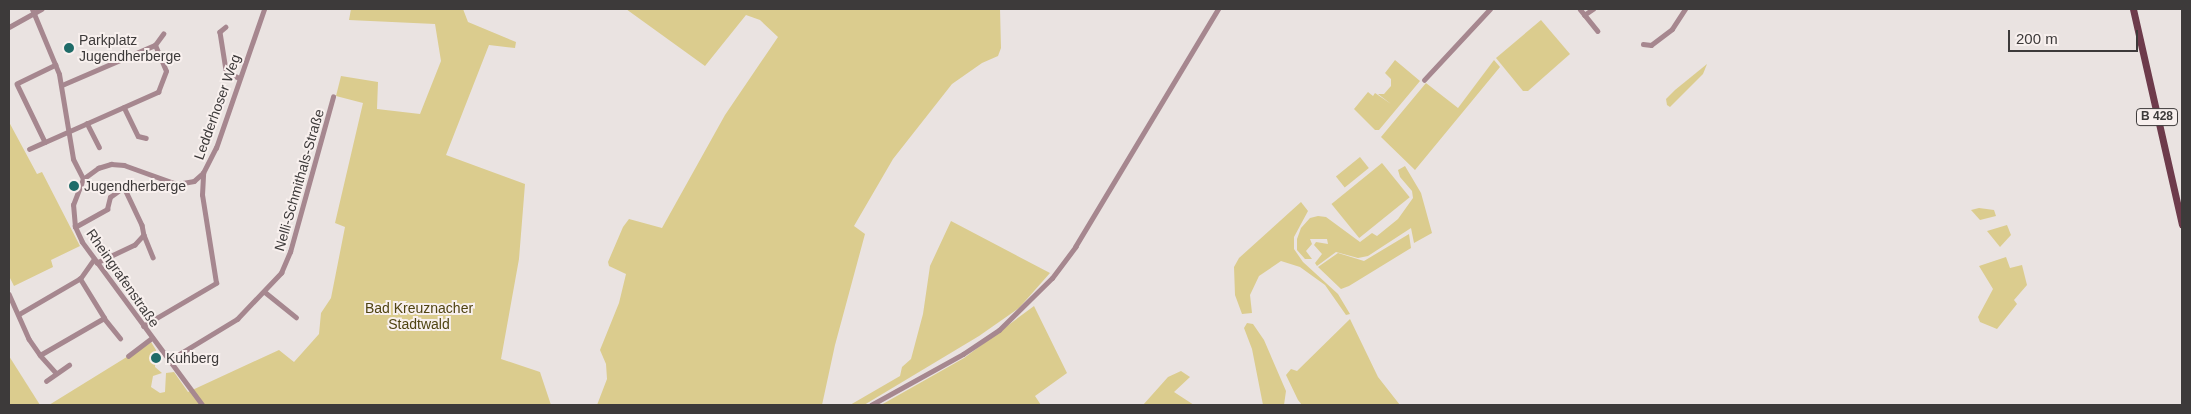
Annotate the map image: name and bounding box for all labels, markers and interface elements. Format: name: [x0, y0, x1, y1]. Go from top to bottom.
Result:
scale bar: [2011, 20, 2141, 52]
text: 200 m: [2016, 30, 2058, 47]
place label: Parkplatz Jugendherberge: [79, 32, 181, 64]
marker: Parkplatz Jugendherberge: [63, 42, 75, 54]
street label: Ledderhoser Weg: [190, 52, 244, 162]
street label: Nelli-Schmithals-Straße: [271, 107, 327, 253]
road number: B 428: [2136, 108, 2178, 126]
place label: Jugendherberge: [84, 178, 186, 194]
marker: Jugendherberge: [68, 180, 80, 192]
street label: Rheingrafenstraße: [83, 226, 163, 330]
park label: Bad Kreuznacher Stadtwald: [365, 300, 473, 332]
place label: Kuhberg: [166, 350, 219, 366]
marker: Kuhberg: [150, 352, 162, 364]

